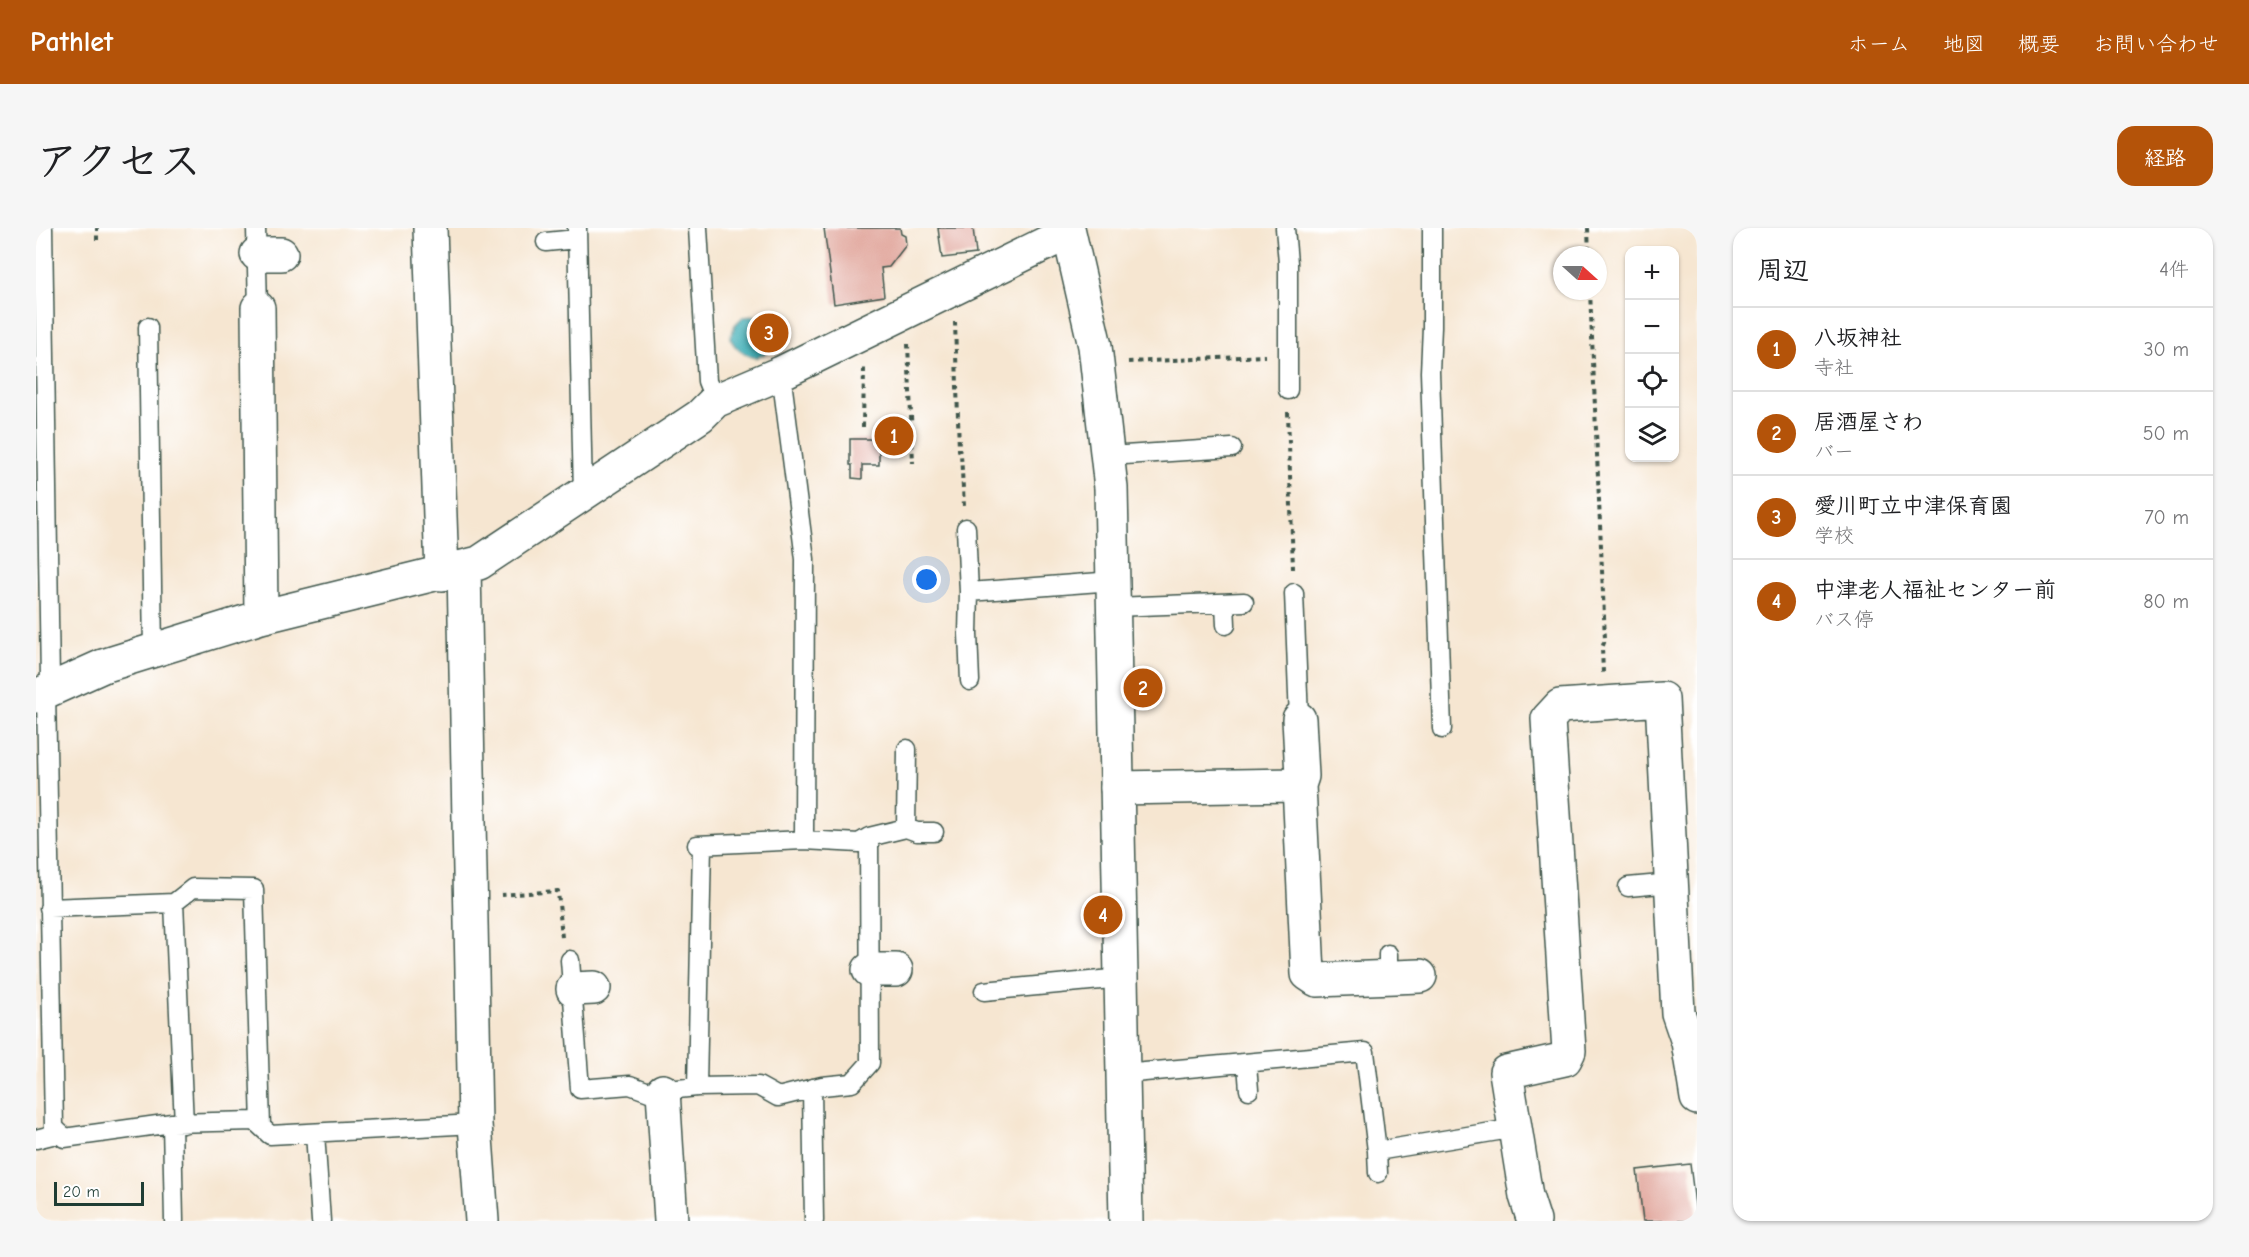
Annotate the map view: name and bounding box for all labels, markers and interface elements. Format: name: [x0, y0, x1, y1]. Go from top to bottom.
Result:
text: Pathlet: [30, 26, 113, 58]
text: ホーム: [1848, 32, 1910, 56]
text: 地図: [1943, 32, 1985, 56]
text: 概要: [2018, 32, 2060, 56]
text: お問い合わせ: [2093, 32, 2219, 56]
button: 経路: [2117, 126, 2213, 186]
text: アクセス: [36, 137, 201, 186]
north arrow: [1553, 246, 1607, 300]
map controls: [1625, 246, 1679, 462]
button: +: [1625, 246, 1679, 300]
text: 周辺: [1757, 256, 1809, 286]
text: 4件: [2159, 258, 2189, 281]
button: −: [1625, 300, 1679, 354]
pin: 3: [750, 310, 788, 356]
text: 八坂神社: [1814, 325, 1902, 351]
text: 1: [1773, 338, 1780, 361]
text: 30 m: [2143, 338, 2189, 361]
button: locate: [1625, 354, 1679, 408]
text: 寺社: [1814, 356, 1854, 379]
button: layers: [1625, 408, 1679, 462]
text: 居酒屋さわ: [1814, 409, 1924, 435]
pin: 1: [874, 414, 914, 458]
text: 2: [1772, 422, 1781, 445]
text: 50 m: [2143, 422, 2189, 445]
text: バー: [1814, 440, 1854, 463]
text: 愛川町立中津保育園: [1814, 493, 2012, 519]
text: 3: [1772, 506, 1781, 529]
text: 70 m: [2144, 506, 2189, 529]
text: 学校: [1814, 524, 1854, 547]
your location: [912, 565, 941, 594]
text: 中津老人福祉センター前: [1814, 577, 2056, 603]
text: 4: [1772, 590, 1781, 613]
text: 80 m: [2143, 590, 2189, 613]
text: バス停: [1814, 608, 1874, 631]
pin: 2: [1124, 666, 1162, 710]
pin: 4: [1084, 892, 1122, 938]
scale bar: [54, 1179, 144, 1206]
text: 20 m: [63, 1183, 100, 1201]

